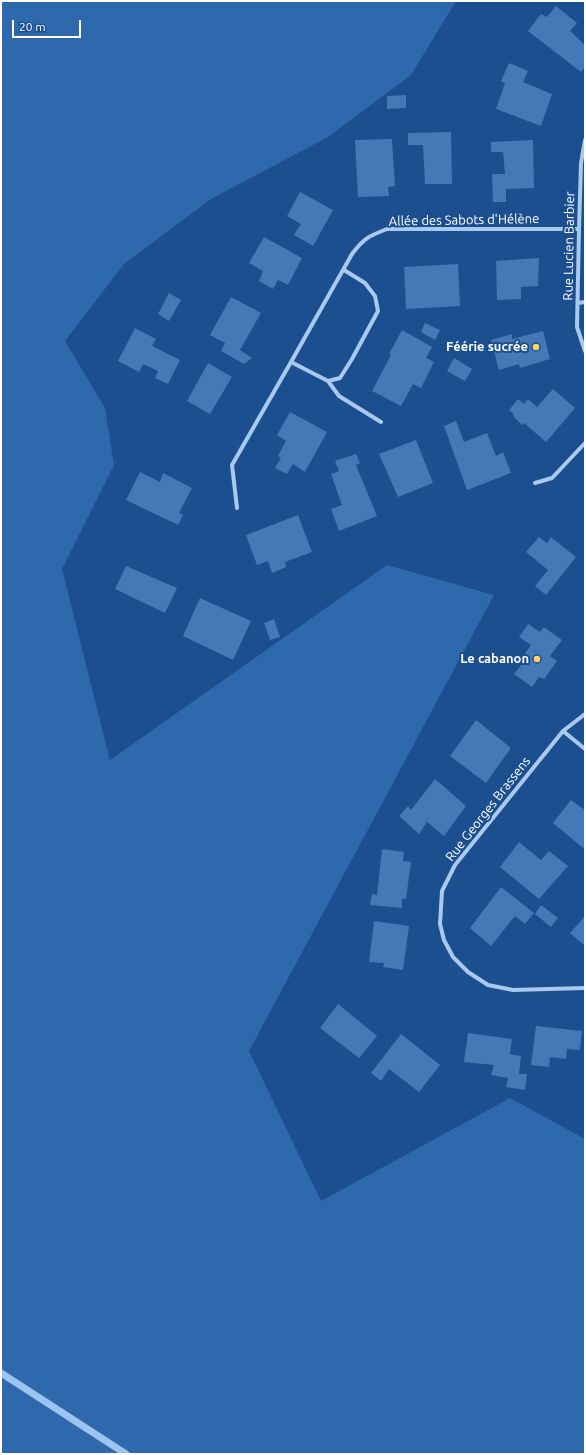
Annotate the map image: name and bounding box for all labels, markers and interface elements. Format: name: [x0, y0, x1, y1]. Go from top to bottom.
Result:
scale bar: [14, 12, 83, 38]
text: 20 m: [19, 20, 46, 33]
street label: Rue Lucien Barbier: [560, 191, 578, 301]
street label: Allée des Sabots d'Hélène: [389, 211, 539, 229]
place label: Féérie sucrée: [446, 339, 528, 355]
marker: Féérie sucrée: [531, 342, 541, 352]
place label: Le cabanon: [460, 651, 529, 667]
marker: Le cabanon: [532, 654, 542, 664]
street label: Rue Georges Brassens: [442, 754, 534, 864]

